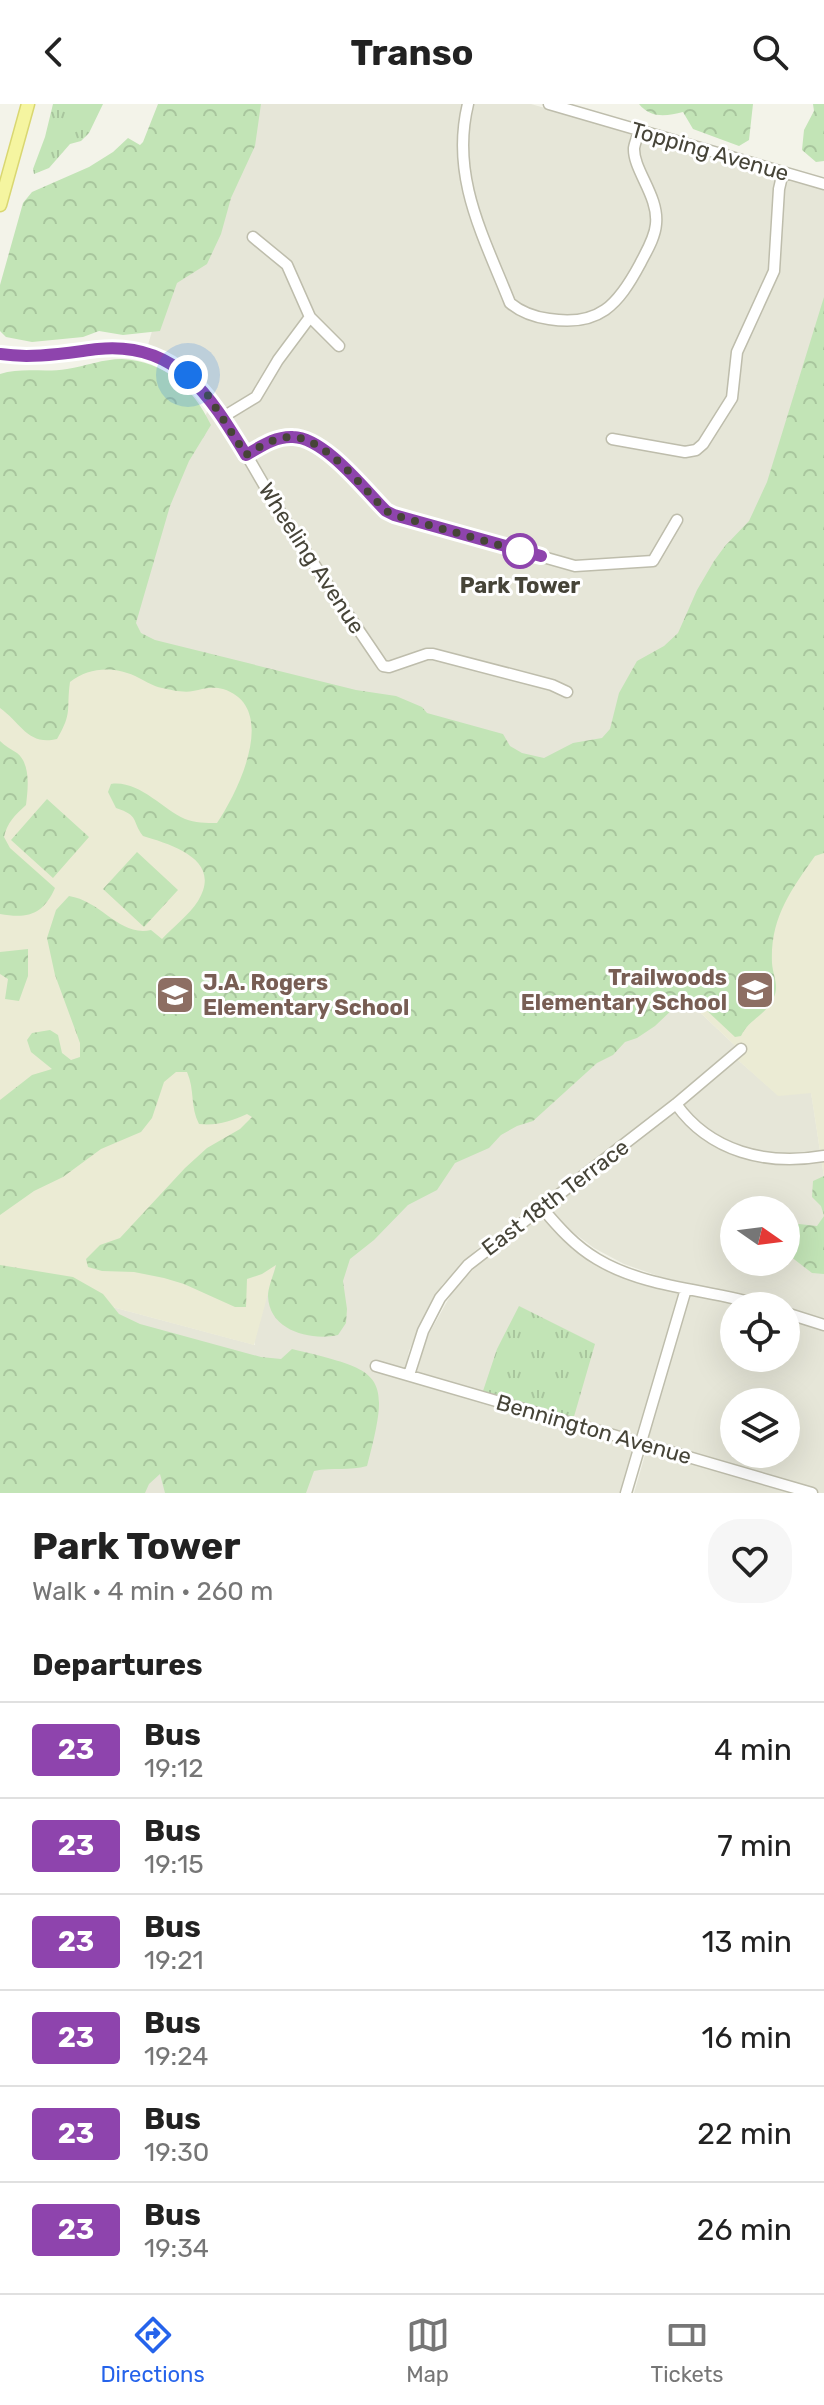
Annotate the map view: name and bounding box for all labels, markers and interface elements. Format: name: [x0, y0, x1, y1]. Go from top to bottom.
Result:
icon: back: [32, 30, 76, 74]
icon: search: [748, 30, 792, 74]
text: Transo: [350, 31, 474, 74]
street label: Topping Avenue: [628, 116, 792, 187]
your location: [168, 355, 208, 395]
street label: Wheeling Avenue: [253, 478, 370, 639]
marker: Park Tower: [503, 534, 537, 568]
place label: Park Tower: [460, 572, 580, 599]
place label: Trailwoods Elementary School: [521, 964, 727, 1016]
place label: J.A. Rogers Elementary School: [203, 969, 409, 1021]
school or university icon: Trailwoods Elementary School: [734, 969, 776, 1011]
school or university icon: J.A. Rogers Elementary School: [154, 974, 196, 1016]
street label: East 18th Terrace: [476, 1133, 634, 1261]
north arrow: [720, 1196, 800, 1276]
map controls: [720, 1196, 800, 1468]
button: locate: [720, 1292, 800, 1372]
button: layers: [720, 1388, 800, 1468]
street label: Bennington Avenue: [493, 1389, 695, 1470]
button: heart: [708, 1519, 792, 1603]
text: Park Tower: [32, 1523, 241, 1569]
text: Walk · 4 min · 260 m: [32, 1576, 273, 1607]
text: Departures: [32, 1647, 203, 1683]
text: Bus: [144, 1717, 201, 1753]
text: 4 min: [714, 1732, 792, 1768]
text: 23: [58, 1733, 94, 1766]
text: 19:12: [144, 1753, 204, 1784]
text: Bus: [144, 1813, 201, 1849]
text: 7 min: [717, 1828, 792, 1864]
text: 23: [58, 1829, 94, 1862]
text: 19:15: [144, 1849, 204, 1880]
text: Bus: [144, 1909, 201, 1945]
text: 13 min: [702, 1924, 792, 1960]
text: 23: [58, 1925, 94, 1958]
text: 19:21: [144, 1945, 204, 1976]
text: Bus: [144, 2005, 201, 2041]
text: 16 min: [702, 2020, 792, 2056]
text: 23: [58, 2021, 94, 2054]
text: 19:24: [144, 2041, 208, 2072]
text: Bus: [144, 2101, 201, 2137]
text: 22 min: [697, 2116, 792, 2152]
text: 23: [58, 2117, 94, 2150]
text: 19:30: [144, 2137, 209, 2168]
text: Bus: [144, 2197, 201, 2233]
text: 26 min: [697, 2212, 792, 2248]
text: 23: [58, 2213, 94, 2246]
text: 19:34: [144, 2233, 209, 2264]
tab: Directions: [100, 2313, 205, 2388]
tab: Map: [406, 2313, 450, 2388]
tab: Tickets: [651, 2313, 724, 2388]

